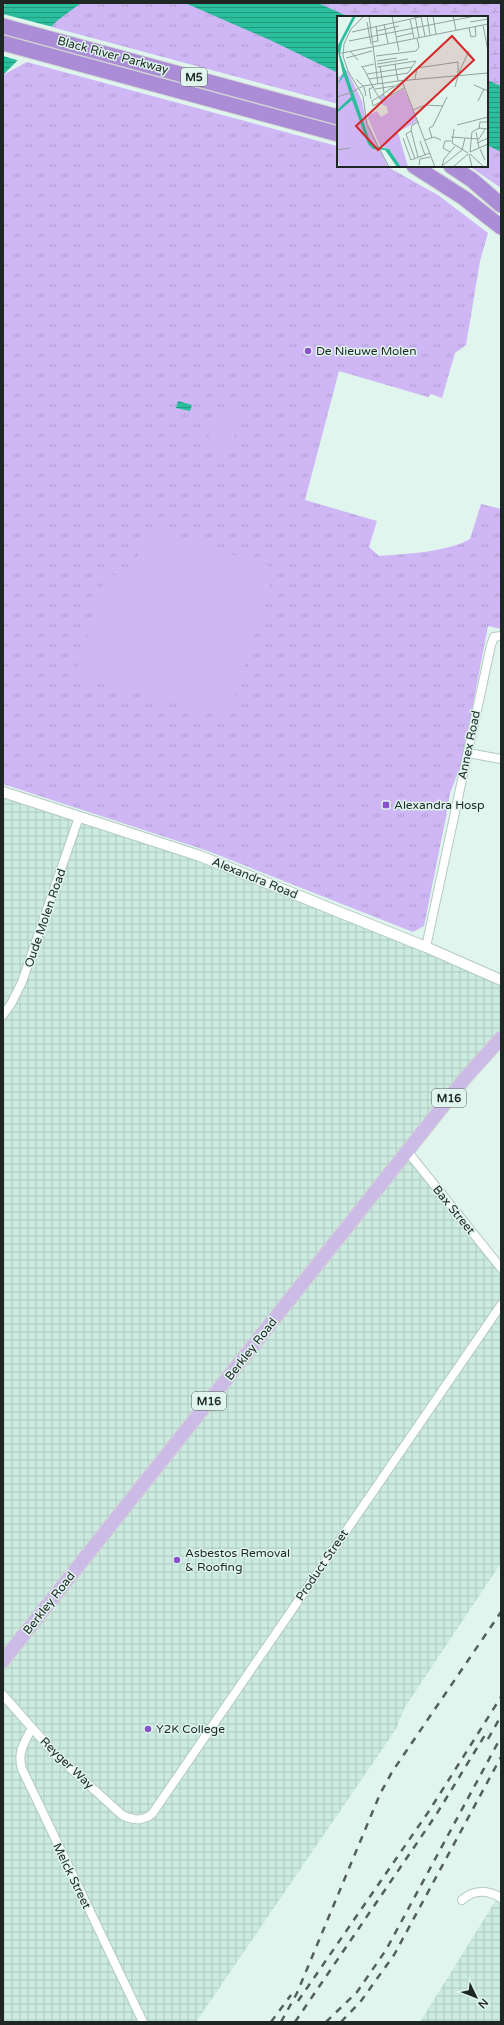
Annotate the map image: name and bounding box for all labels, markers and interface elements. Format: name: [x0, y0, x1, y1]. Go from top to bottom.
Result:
inset map: [337, 16, 488, 167]
street label: Black River Parkway: [56, 33, 171, 77]
road number: M5: [181, 68, 207, 86]
place label: De Nieuwe Molen: [316, 344, 416, 358]
marker: De Nieuwe Molen: [303, 346, 313, 356]
street label: Annex Road: [455, 709, 483, 781]
place label: Alexandra Hosp: [394, 798, 485, 812]
marker: Alexandra Hosp: [381, 800, 391, 810]
street label: Alexandra Road: [210, 854, 300, 902]
street label: Oude Molen Road: [22, 867, 68, 969]
road number: M16: [432, 1089, 466, 1107]
street label: Bax Street: [430, 1183, 478, 1238]
street label: Berkley Road: [222, 1315, 280, 1383]
road number: M16: [192, 1392, 226, 1410]
street label: Product Street: [293, 1526, 351, 1603]
place label: Asbestos Removal & Roofing: [185, 1546, 290, 1574]
marker: Asbestos Removal & Roofing: [172, 1555, 182, 1565]
street label: Berkley Road: [20, 1569, 78, 1637]
place label: Y2K College: [156, 1722, 225, 1736]
marker: Y2K College: [143, 1724, 153, 1734]
street label: Reyger Way: [38, 1734, 97, 1792]
street label: Melck Street: [50, 1841, 94, 1912]
north arrow: [456, 1977, 496, 2017]
text: N: [475, 1996, 491, 2011]

